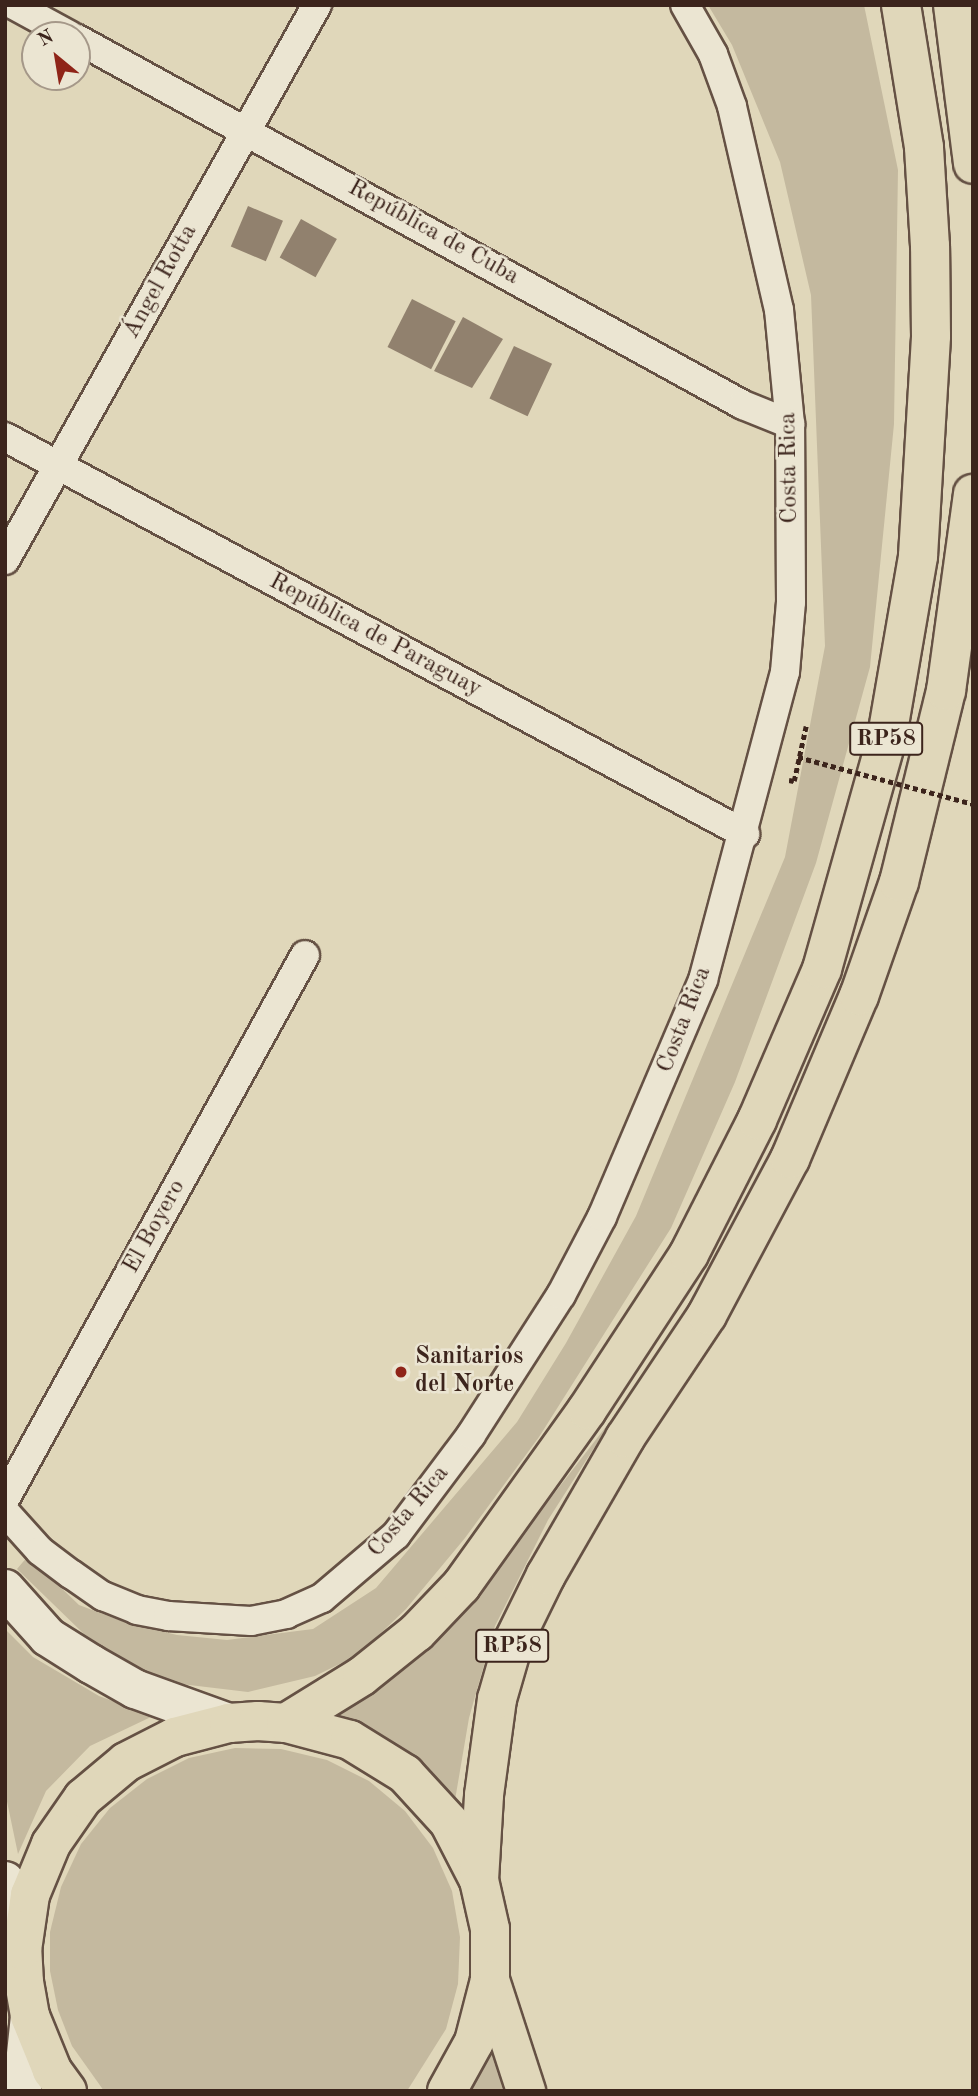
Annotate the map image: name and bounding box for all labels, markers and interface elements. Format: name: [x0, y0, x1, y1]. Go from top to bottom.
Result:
north arrow: [21, 21, 91, 91]
text: N: [35, 27, 57, 51]
street label: República de Cuba: [342, 174, 524, 292]
street label: Ángel Rotta: [118, 220, 204, 344]
street label: Costa Rica: [775, 412, 805, 524]
street label: República de Paraguay: [264, 568, 486, 704]
road number: RP58: [848, 720, 924, 758]
street label: Costa Rica: [652, 963, 718, 1077]
street label: El Boyero: [118, 1175, 192, 1279]
place label: Sanitarios del Norte: [415, 1344, 523, 1400]
marker: Sanitarios del Norte: [393, 1364, 409, 1380]
street label: Costa Rica: [362, 1460, 456, 1564]
road number: RP58: [474, 1626, 550, 1666]

